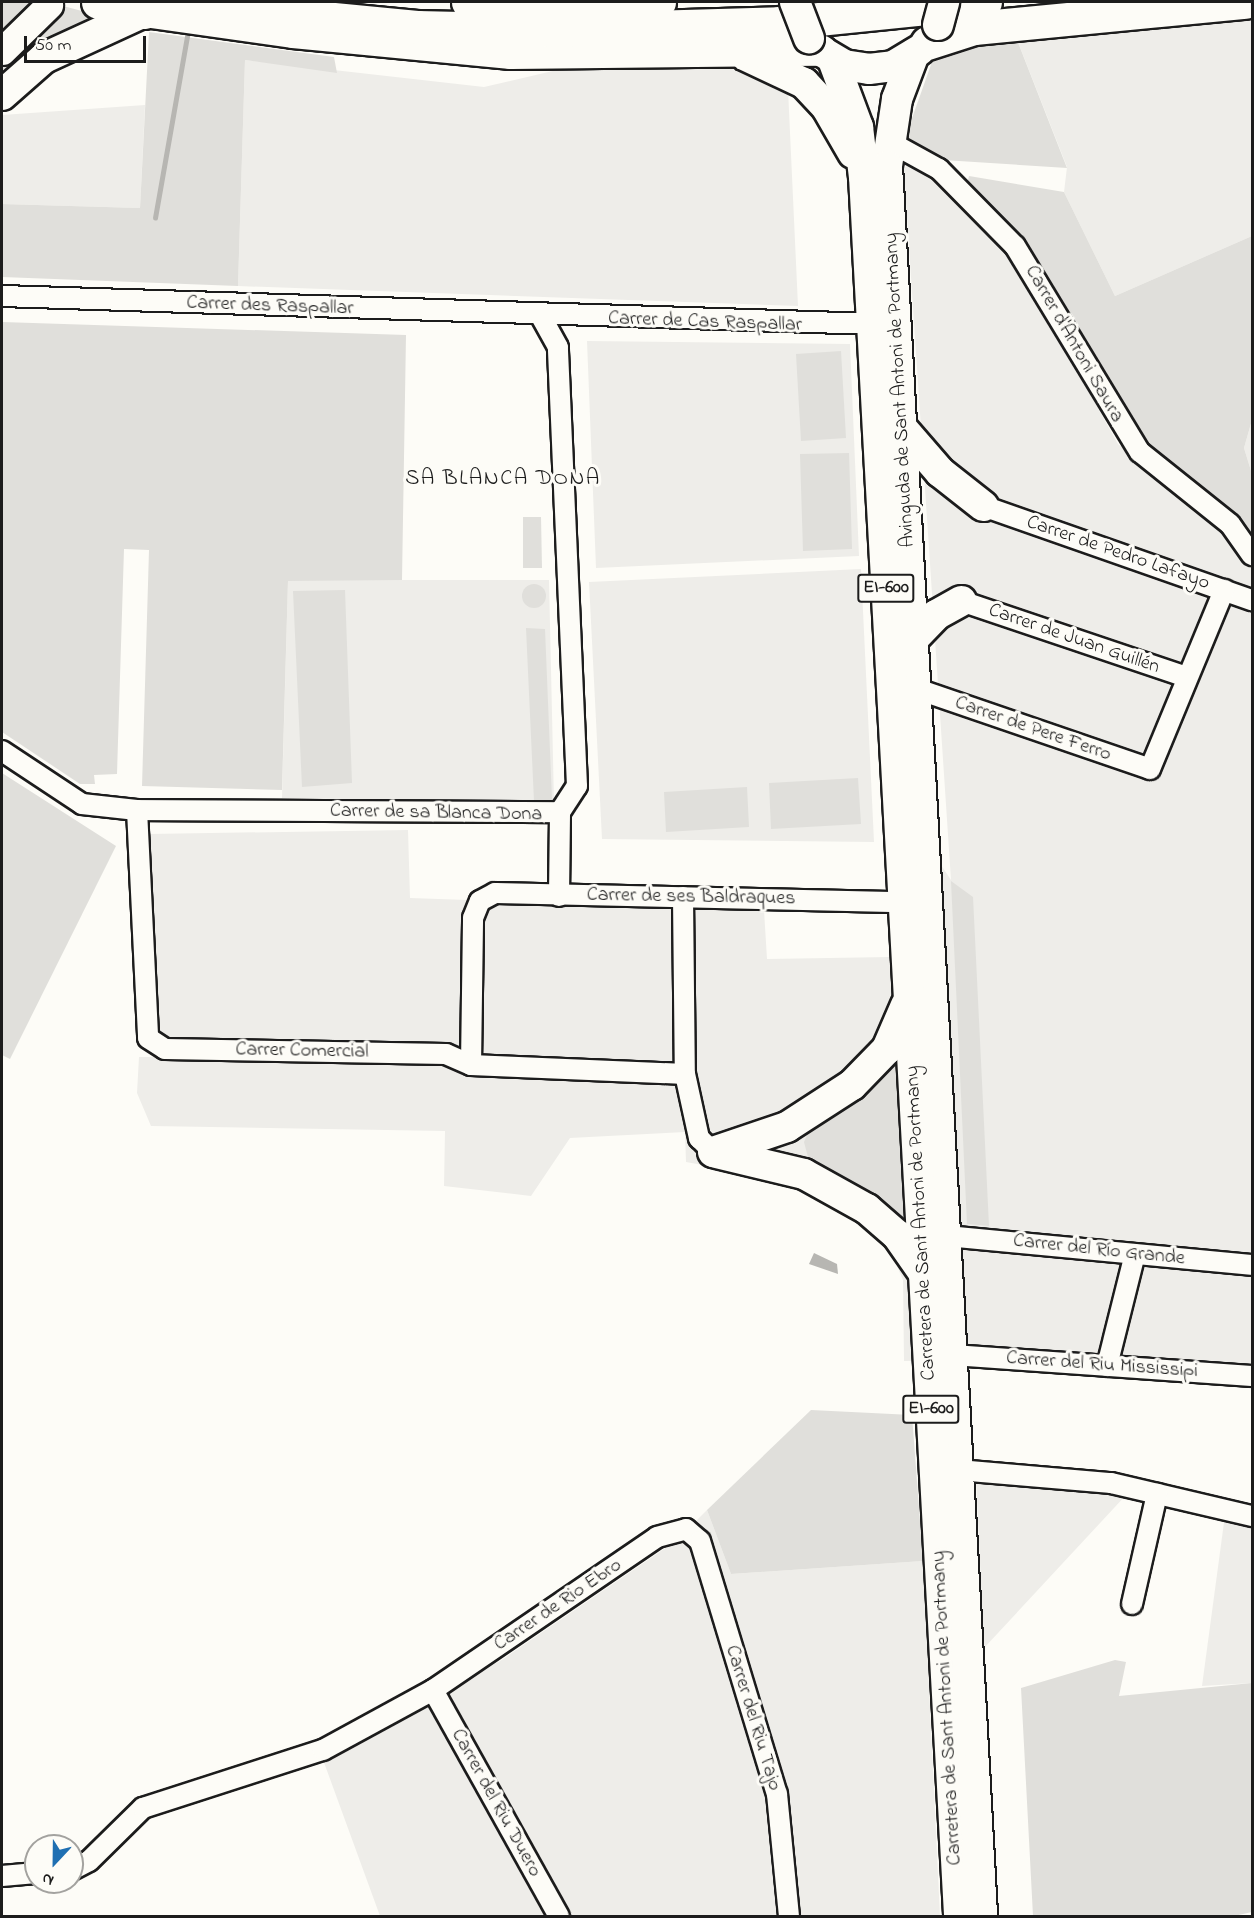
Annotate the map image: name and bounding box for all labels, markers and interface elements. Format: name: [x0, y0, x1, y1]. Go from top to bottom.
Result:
scale bar: [27, 24, 148, 62]
text: 50 m: [35, 33, 72, 59]
street label: Avinguda de Sant Antoni de Portmany: [880, 232, 920, 548]
street label: Carrer d'Antoni Saura: [1019, 261, 1129, 427]
street label: Carrer des Raspallar: [186, 291, 354, 321]
street label: Carrer de Cas Raspallar: [608, 307, 802, 337]
district label: SA BLANCA DONA: [405, 467, 601, 493]
street label: Carrer de Pedro Lafayo: [1023, 510, 1213, 596]
road number: EI-600: [856, 573, 916, 603]
street label: Carrer de Juan Guillén: [985, 598, 1163, 680]
street label: Carrer de Pere Ferro: [952, 691, 1114, 767]
street label: Carrer de sa Blanca Dona: [330, 799, 542, 827]
street label: Carrer de ses Baldraques: [587, 883, 795, 911]
street label: Carrer Comercial: [235, 1038, 369, 1064]
street label: Carretera de Sant Antoni de Portmany: [901, 1065, 941, 1381]
street label: Carrer del Río Grande: [1012, 1229, 1186, 1271]
street label: Carrer del Riu Mississipi: [1005, 1346, 1199, 1384]
road number: EI-600: [901, 1394, 961, 1424]
street label: Carretera de Sant Antoni de Portmany: [927, 1550, 967, 1866]
street label: Carrer de Rio Ebro: [490, 1553, 626, 1657]
street label: Carrer del Riu Tajo: [720, 1642, 786, 1794]
street label: Carrer del Riu Duero: [445, 1725, 547, 1881]
north arrow: [24, 1834, 84, 1894]
text: N: [38, 1866, 58, 1892]

